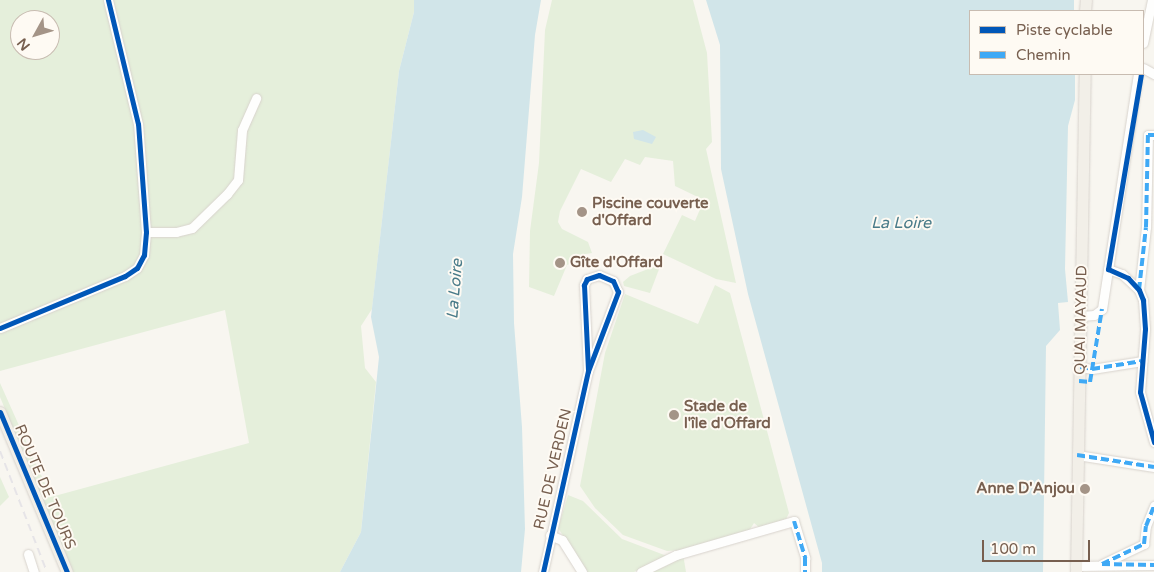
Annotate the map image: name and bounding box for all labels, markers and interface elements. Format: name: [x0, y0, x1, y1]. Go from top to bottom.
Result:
north arrow: [10, 10, 60, 60]
legend: [969, 10, 1144, 75]
text: Piste cyclable: [1016, 21, 1113, 39]
text: N: [14, 34, 34, 54]
text: Chemin: [1016, 46, 1071, 64]
place label: Piscine couverte d'Offard: [592, 194, 709, 229]
marker: Piscine couverte d'Offard: [576, 206, 588, 218]
water label: La Loire: [871, 213, 931, 233]
place label: Gîte d'Offard: [570, 254, 663, 272]
marker: Gîte d'Offard: [554, 257, 566, 269]
water label: La Loire: [443, 258, 467, 320]
street label: QUAI MAYAUD: [1071, 265, 1091, 375]
place label: Stade de l'île d'Offard: [684, 397, 771, 432]
street label: RUE DE VERDEN: [530, 407, 576, 531]
marker: Stade de l'île d'Offard: [668, 409, 680, 421]
street label: ROUTE DE TOURS: [11, 422, 79, 552]
place label: Anne D'Anjou: [976, 480, 1075, 498]
marker: Anne D'Anjou: [1079, 483, 1091, 495]
scale bar: [984, 530, 1092, 562]
text: 100 m: [990, 540, 1036, 558]

